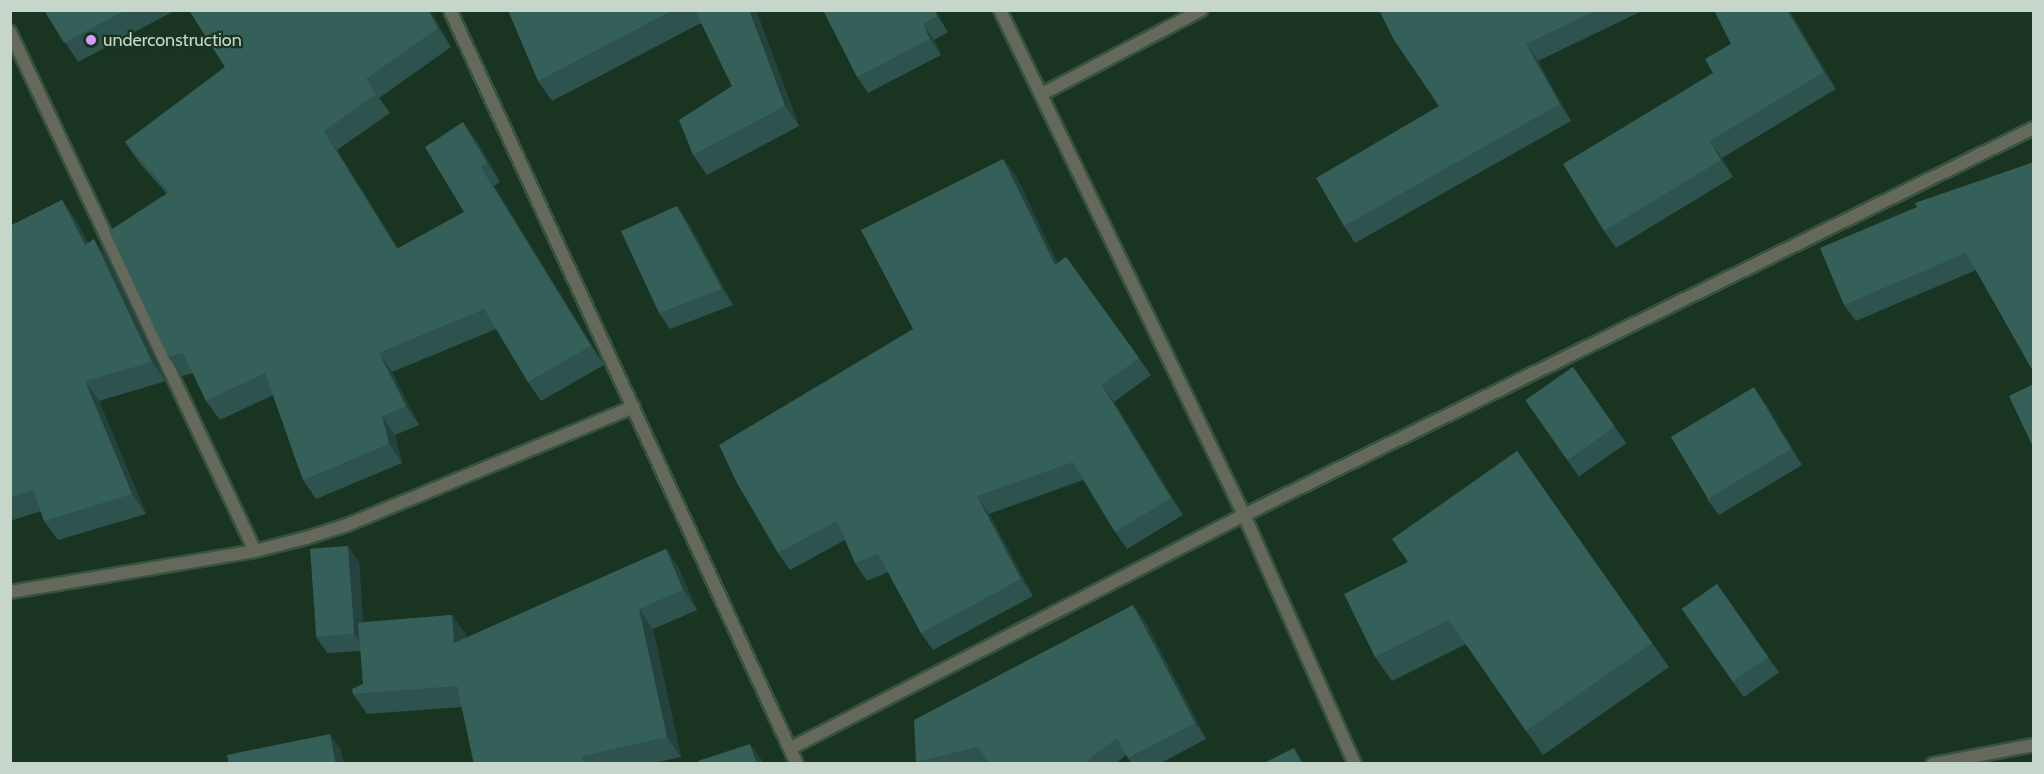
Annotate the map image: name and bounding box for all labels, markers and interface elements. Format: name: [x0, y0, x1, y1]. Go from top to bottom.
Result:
place label: underconstruction: [103, 29, 242, 51]
marker: underconstruction: [84, 33, 98, 47]

